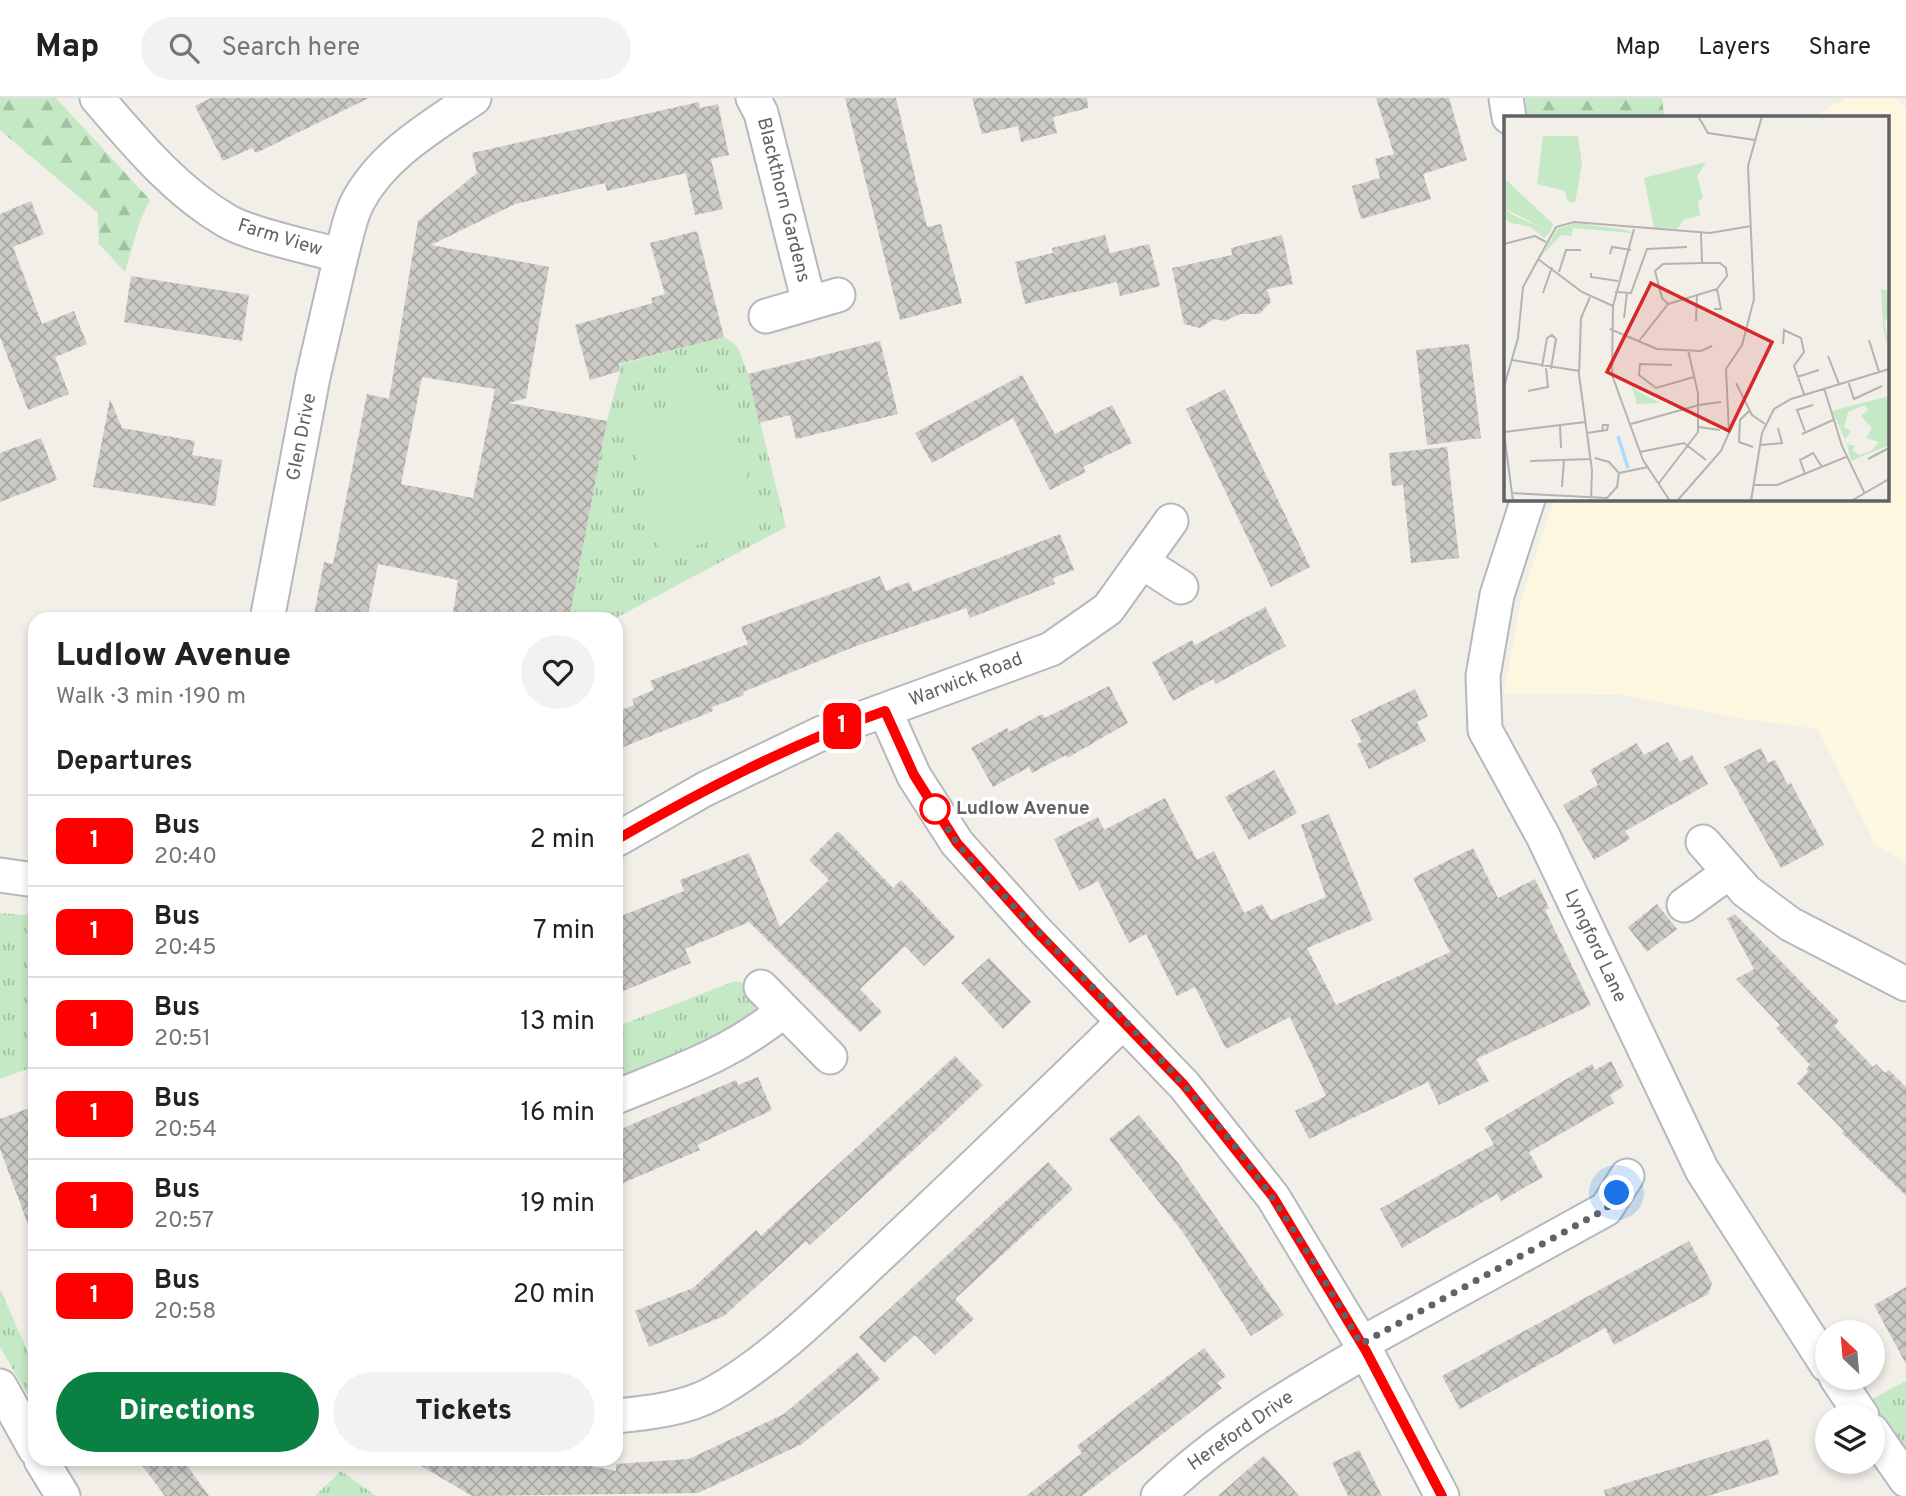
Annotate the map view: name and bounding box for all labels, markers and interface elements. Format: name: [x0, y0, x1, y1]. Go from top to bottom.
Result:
search box: [141, 17, 631, 80]
text: Map: [35, 27, 99, 69]
icon: search: [165, 29, 203, 67]
text: Search here: [221, 32, 360, 65]
text: Map: [1615, 33, 1660, 63]
text: Layers: [1698, 33, 1770, 63]
text: Share: [1808, 33, 1871, 63]
street label: Blackthorn Gardens: [751, 115, 815, 285]
inset map: [1504, 116, 1888, 500]
street label: Farm View: [235, 214, 325, 262]
street label: Glen Drive: [282, 391, 322, 483]
button: heart: [521, 635, 595, 709]
text: Ludlow Avenue: [56, 636, 291, 678]
street label: Warwick Road: [906, 647, 1026, 713]
text: Walk · 3 min · 190 m: [56, 683, 246, 712]
line badge: 1: [819, 703, 865, 749]
text: 1: [837, 711, 847, 741]
text: Departures: [56, 746, 193, 779]
marker: Ludlow Avenue: [920, 794, 950, 824]
place label: Ludlow Avenue: [956, 797, 1090, 821]
text: Bus: [154, 810, 200, 843]
text: 2 min: [530, 824, 595, 857]
text: 1: [90, 826, 99, 856]
text: 20:40: [154, 843, 217, 872]
street label: Lyngford Lane: [1558, 886, 1632, 1006]
text: Bus: [154, 901, 200, 934]
text: 7 min: [533, 915, 595, 948]
text: 1: [90, 917, 99, 947]
text: 20:45: [154, 934, 217, 963]
text: Bus: [154, 992, 200, 1025]
text: 13 min: [520, 1006, 595, 1039]
text: 1: [90, 1008, 99, 1038]
text: 20:51: [154, 1025, 211, 1054]
text: Bus: [154, 1083, 200, 1116]
text: 16 min: [520, 1097, 595, 1130]
text: 1: [90, 1099, 99, 1129]
text: 20:54: [154, 1116, 217, 1145]
text: Bus: [154, 1174, 200, 1207]
your location: [1599, 1175, 1634, 1210]
text: 19 min: [520, 1188, 595, 1221]
text: 1: [90, 1190, 99, 1220]
text: 20:57: [154, 1207, 214, 1236]
text: Bus: [154, 1265, 200, 1298]
text: 20 min: [513, 1279, 595, 1312]
text: 1: [90, 1281, 99, 1311]
text: 20:58: [154, 1298, 216, 1327]
north arrow: [1815, 1320, 1885, 1390]
map controls: [1815, 1320, 1885, 1474]
button: Directions: [56, 1372, 319, 1452]
button: Tickets: [333, 1372, 595, 1452]
street label: Hereford Drive: [1183, 1386, 1299, 1476]
button: layers: [1815, 1404, 1885, 1474]

